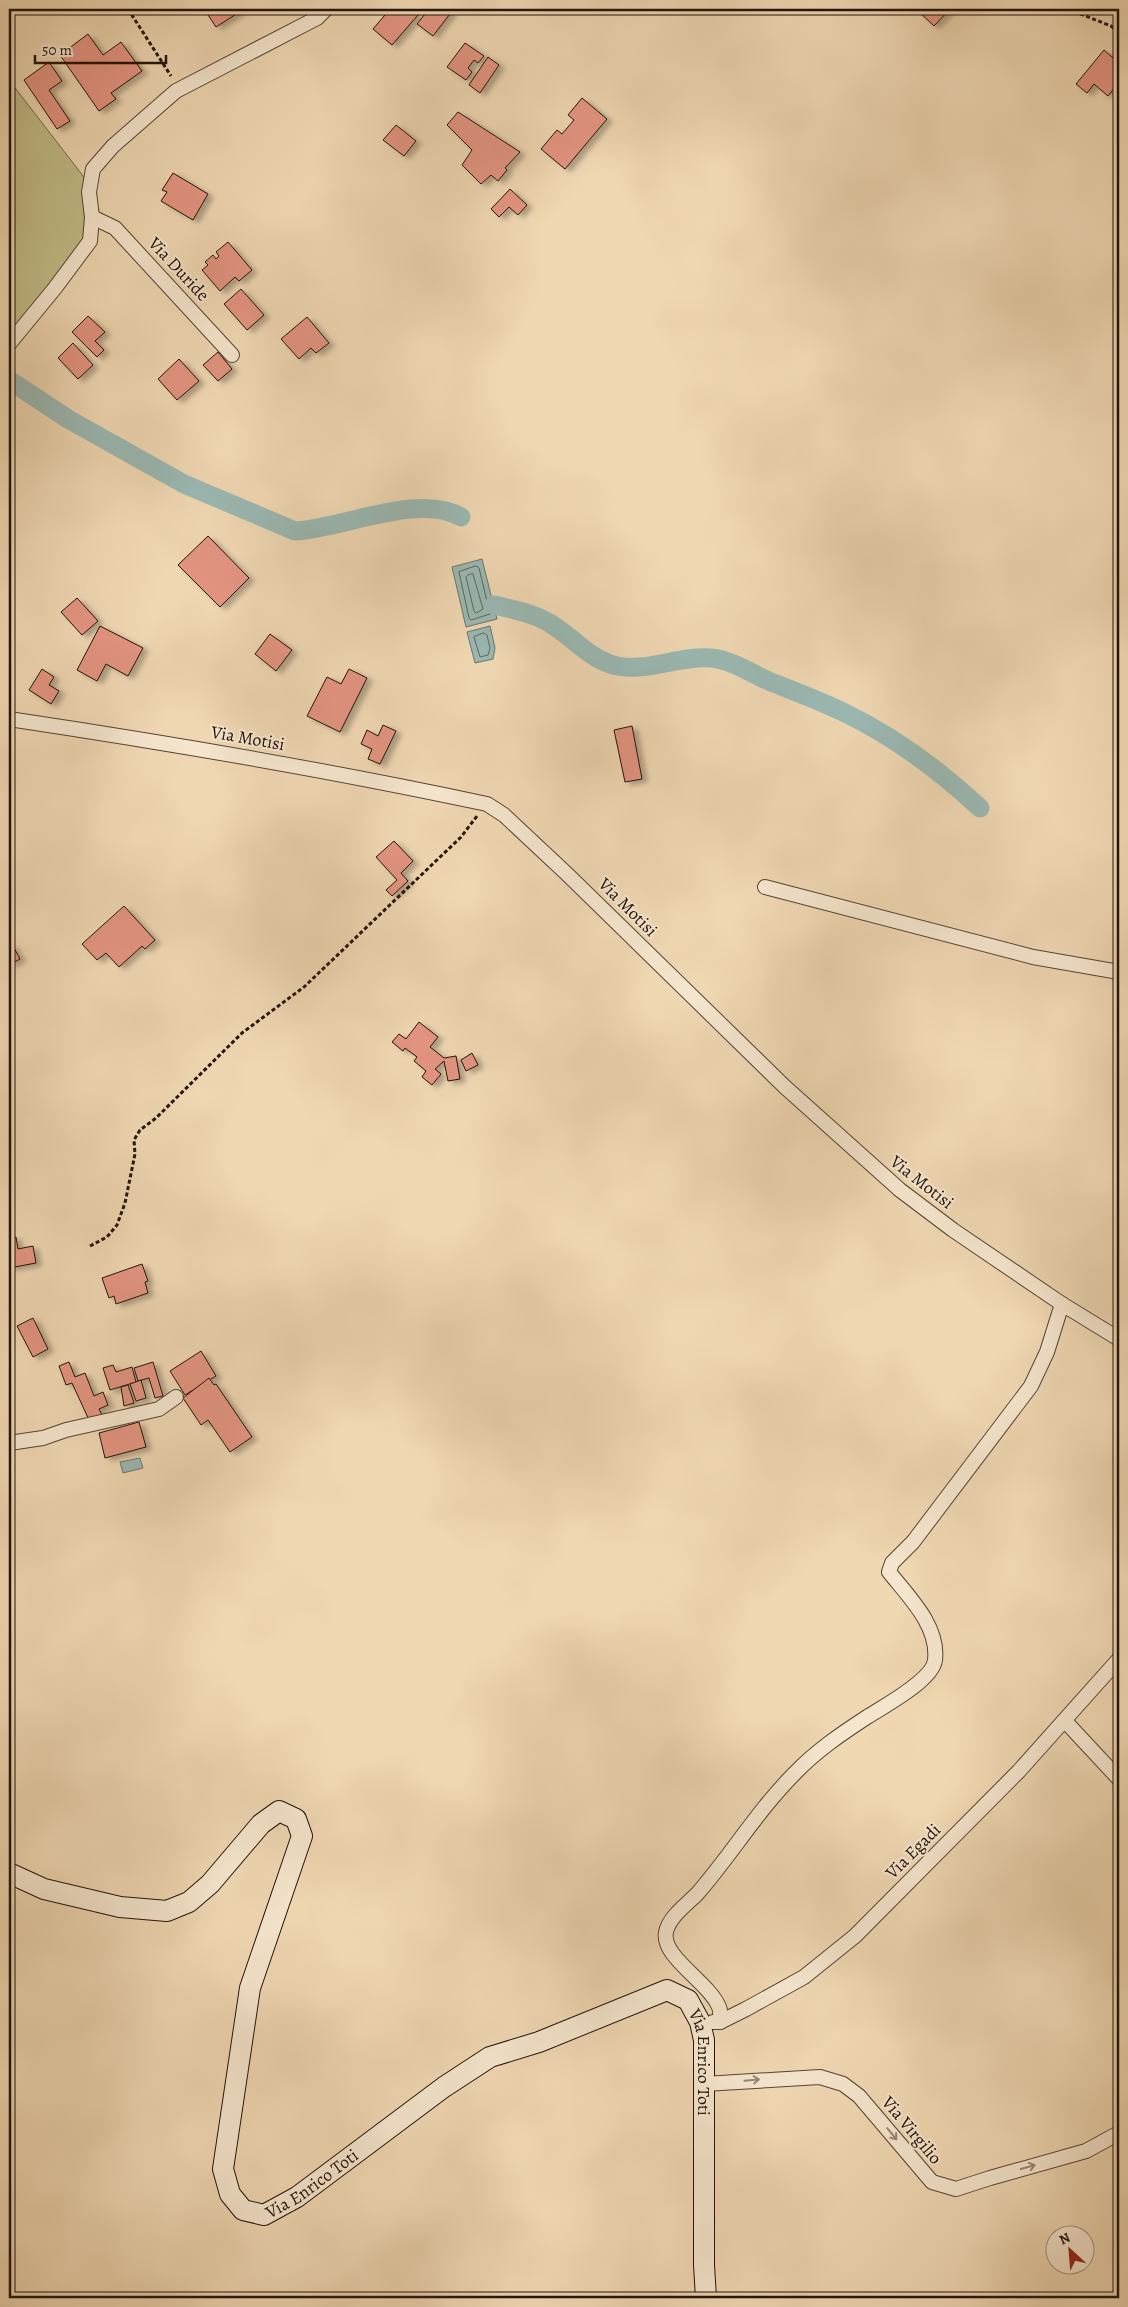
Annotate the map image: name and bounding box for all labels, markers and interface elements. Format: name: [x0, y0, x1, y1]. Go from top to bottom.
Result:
scale bar: [35, 32, 166, 64]
text: 50 m: [42, 40, 72, 60]
street label: Via Duride: [142, 231, 215, 306]
street label: Via Motisi: [208, 720, 287, 756]
street label: Via Motisi: [592, 871, 663, 942]
street label: Via Motisi: [884, 1149, 959, 1214]
street label: Via Egadi: [879, 1818, 946, 1885]
street label: Via Enrico Toti: [682, 2003, 716, 2116]
one-way arrow: [744, 2075, 760, 2085]
street label: Via Virgilio: [876, 2090, 948, 2169]
one-way arrow: [887, 2127, 898, 2140]
street label: Via Enrico Toti: [260, 2143, 363, 2224]
one-way arrow: [1019, 2162, 1035, 2171]
north arrow: [1046, 2224, 1096, 2274]
text: N: [1056, 2228, 1073, 2250]

